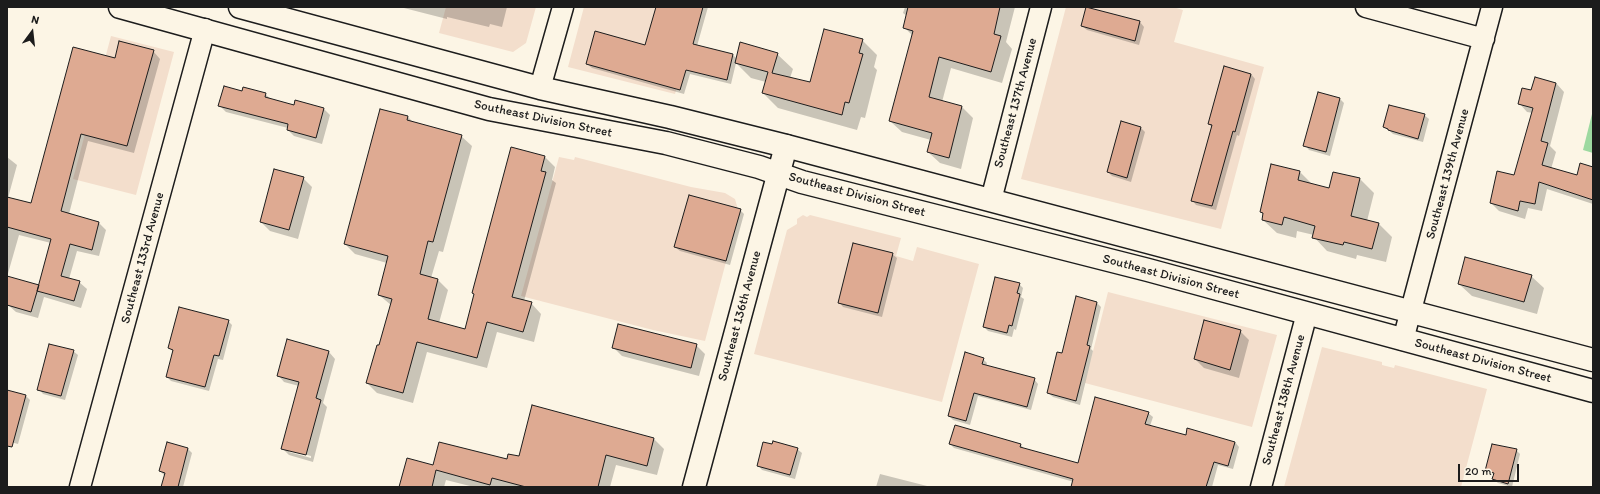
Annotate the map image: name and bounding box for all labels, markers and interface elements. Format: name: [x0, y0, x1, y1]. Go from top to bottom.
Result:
north arrow: [12, 12, 52, 52]
text: N: [30, 13, 41, 27]
street label: Southeast 137th Avenue: [991, 36, 1041, 170]
street label: Southeast Division Street: [472, 97, 614, 141]
street label: Southeast 139th Avenue: [1423, 107, 1473, 241]
street label: Southeast Division Street: [787, 169, 927, 221]
street label: Southeast 133rd Avenue: [118, 191, 168, 325]
street label: Southeast 136th Avenue: [715, 249, 765, 383]
street label: Southeast Division Street: [1101, 251, 1241, 303]
street label: Southeast 138th Avenue: [1259, 333, 1309, 467]
street label: Southeast Division Street: [1413, 335, 1553, 387]
scale bar: [1460, 456, 1521, 482]
text: 20 m: [1465, 464, 1492, 478]

